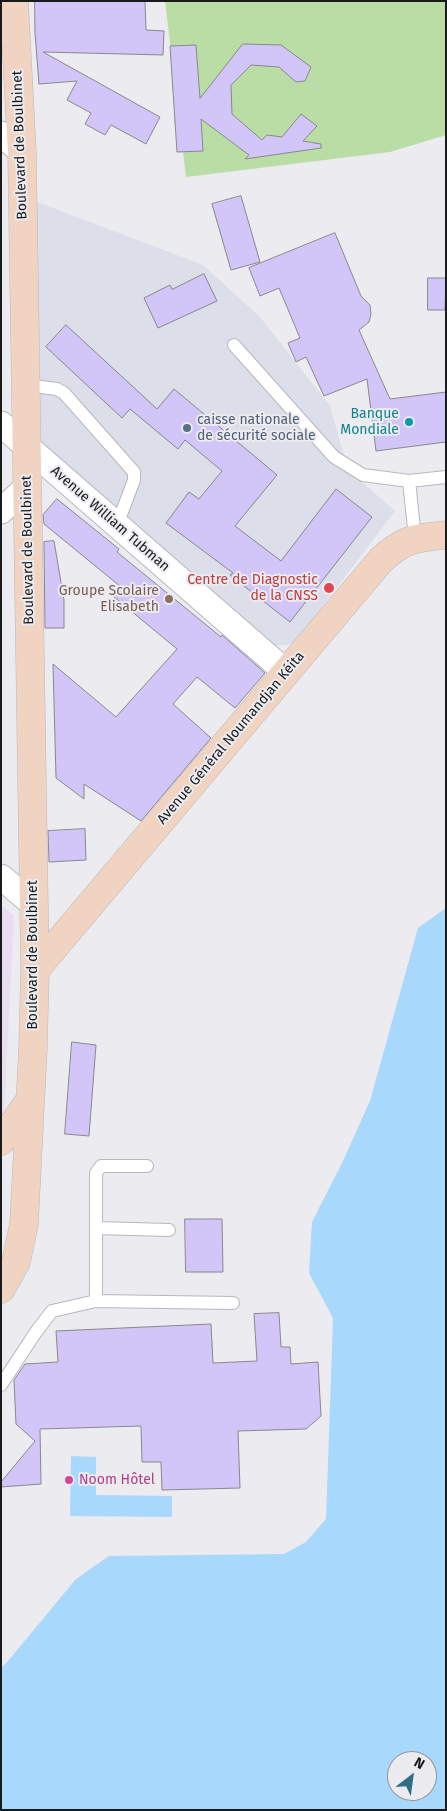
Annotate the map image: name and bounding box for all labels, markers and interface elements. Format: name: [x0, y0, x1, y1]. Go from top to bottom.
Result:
street label: Boulevard de Boulbinet: [9, 70, 31, 220]
place label: Banque Mondiale: [340, 406, 399, 438]
place label: caisse nationale de sécurité sociale: [197, 412, 316, 444]
marker: Banque Mondiale: [403, 416, 415, 428]
marker: caisse nationale de sécurité sociale: [181, 422, 193, 434]
street label: Avenue William Tubman: [47, 463, 173, 575]
street label: Boulevard de Boulbinet: [18, 475, 38, 625]
place label: Centre de Diagnostic de la CNSS: [187, 572, 318, 604]
marker: Centre de Diagnostic de la CNSS: [322, 581, 336, 595]
place label: Groupe Scolaire Elisabeth: [59, 583, 159, 616]
marker: Groupe Scolaire Elisabeth: [163, 593, 175, 605]
street label: Avenue Général Noumandjan Kéita: [154, 648, 308, 828]
street label: Boulevard de Boulbinet: [25, 880, 41, 1030]
place label: Noom Hôtel: [79, 1472, 155, 1488]
marker: Noom Hôtel: [63, 1474, 75, 1486]
north arrow: [387, 1751, 437, 1801]
text: N: [411, 1754, 428, 1773]

